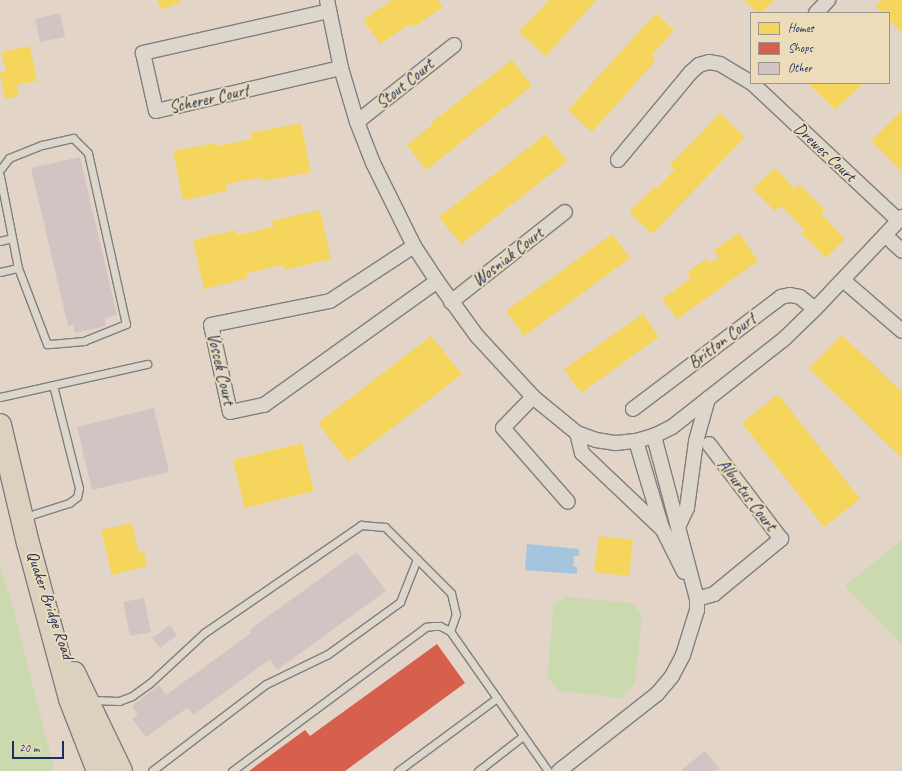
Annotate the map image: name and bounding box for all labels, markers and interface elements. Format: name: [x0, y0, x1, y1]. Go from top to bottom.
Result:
legend: [750, 12, 890, 84]
text: Homes: [788, 20, 814, 36]
text: Shops: [788, 40, 813, 56]
street label: Stout Court: [372, 55, 438, 113]
text: Other: [788, 60, 812, 76]
street label: Scherer Court: [167, 80, 251, 118]
street label: Drewes Court: [790, 118, 860, 186]
street label: Wosniak Court: [469, 223, 547, 291]
street label: Britton Court: [684, 309, 760, 373]
street label: Voscek Court: [203, 331, 239, 407]
street label: Alburtus Court: [713, 455, 781, 535]
street label: Quaker Bridge Road: [22, 548, 78, 662]
scale bar: [14, 733, 66, 759]
text: 20 m: [19, 740, 39, 756]

